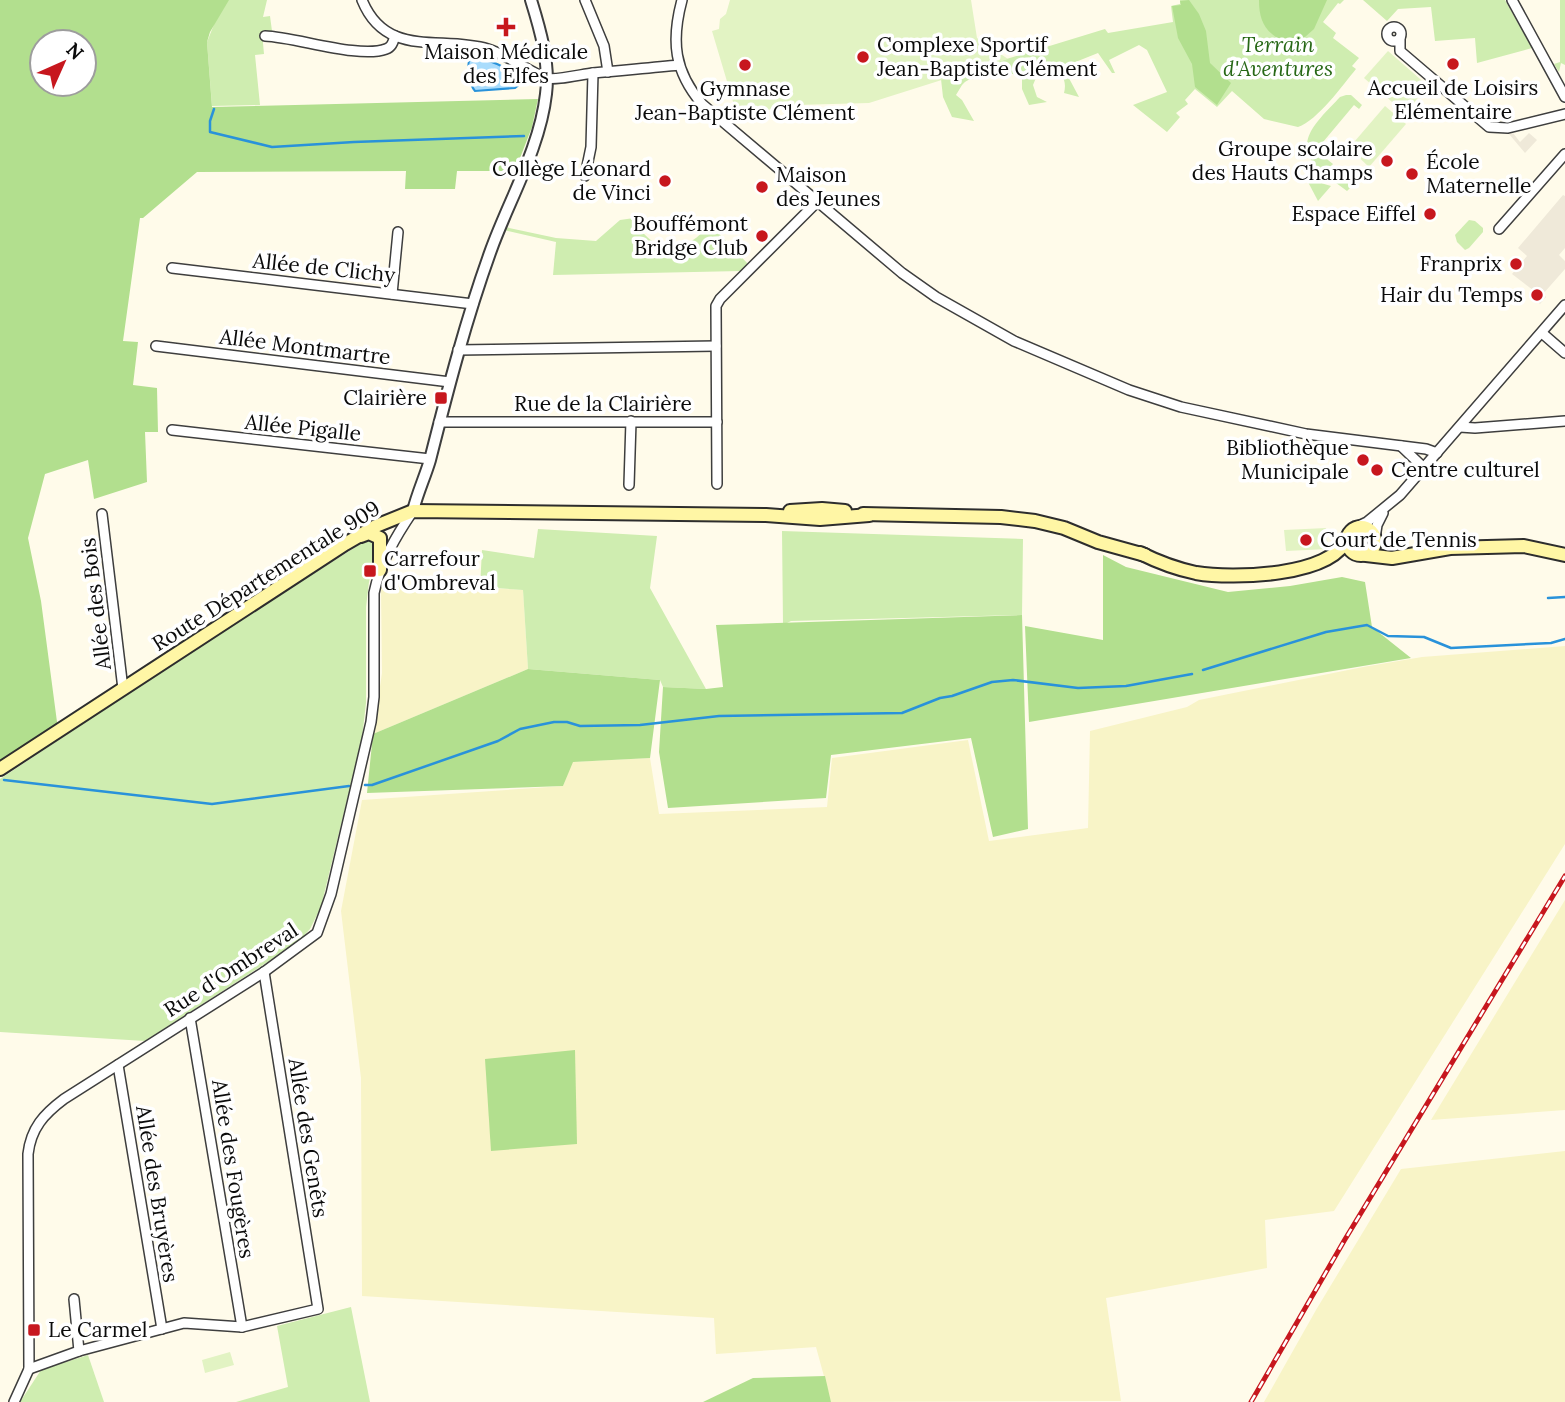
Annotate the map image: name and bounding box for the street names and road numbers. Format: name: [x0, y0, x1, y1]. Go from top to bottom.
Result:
street label: Allée de Clichy: [250, 246, 397, 288]
street label: Allée Montmartre: [217, 322, 392, 370]
street label: Rue de la Clairière: [514, 390, 692, 417]
street label: Allée Pigalle: [243, 408, 362, 447]
street label: Route Départementale 909: [147, 494, 385, 657]
street label: Allée des Bois: [74, 536, 117, 673]
street label: Rue d'Ombreval: [159, 916, 303, 1023]
street label: Allée des Genêts: [282, 1055, 334, 1220]
street label: Allée des Fougères: [206, 1076, 261, 1260]
street label: Allée des Bruyères: [130, 1103, 185, 1284]

